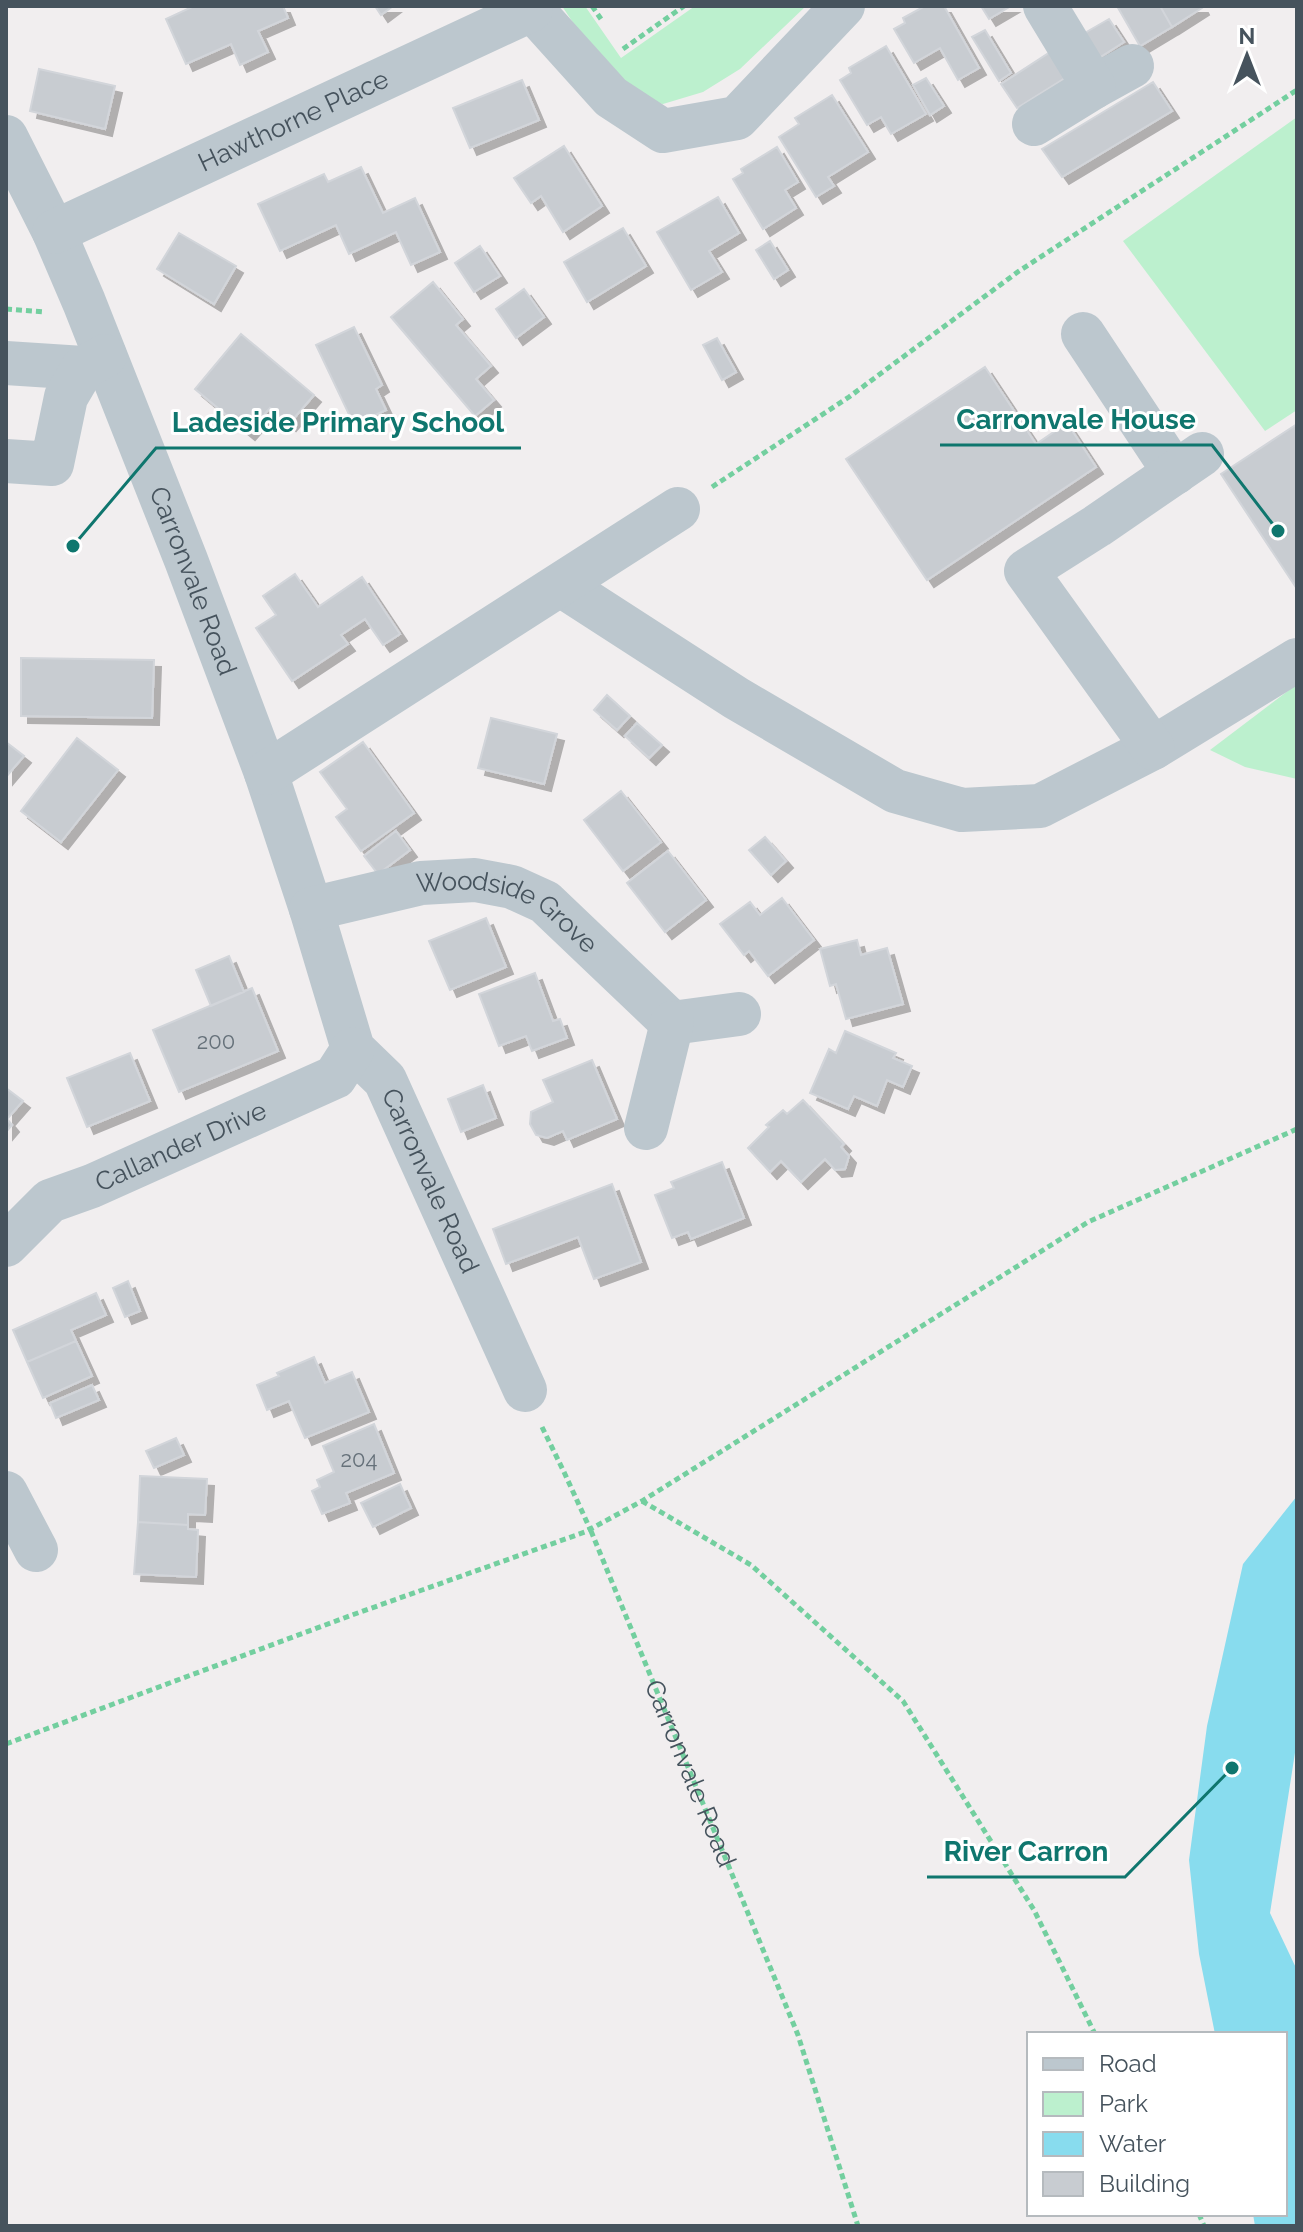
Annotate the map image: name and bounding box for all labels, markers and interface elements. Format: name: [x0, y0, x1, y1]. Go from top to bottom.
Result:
north arrow: [1207, 16, 1287, 96]
text: N: [1239, 23, 1255, 49]
street label: Hawthorne Place: [193, 63, 393, 178]
callout: Carronvale House: [940, 393, 1212, 445]
callout: Ladeside Primary School: [156, 396, 521, 448]
text: Carronvale House: [956, 403, 1196, 436]
text: Ladeside Primary School: [172, 406, 504, 439]
street label: Carronvale Road: [143, 482, 243, 679]
street label: Woodside Grove: [415, 865, 604, 959]
house number: 200: [197, 1028, 235, 1054]
street label: Carronvale Road: [376, 1084, 485, 1278]
street label: Callander Drive: [90, 1095, 271, 1198]
house number: 204: [341, 1446, 377, 1472]
street label: Carronvale Road: [639, 1675, 742, 1871]
callout: River Carron: [927, 1825, 1125, 1877]
text: River Carron: [944, 1835, 1108, 1868]
legend: [1027, 2032, 1287, 2216]
text: Road: [1099, 2049, 1157, 2078]
text: Park: [1099, 2089, 1148, 2118]
text: Water: [1099, 2129, 1167, 2158]
text: Building: [1099, 2169, 1190, 2198]

